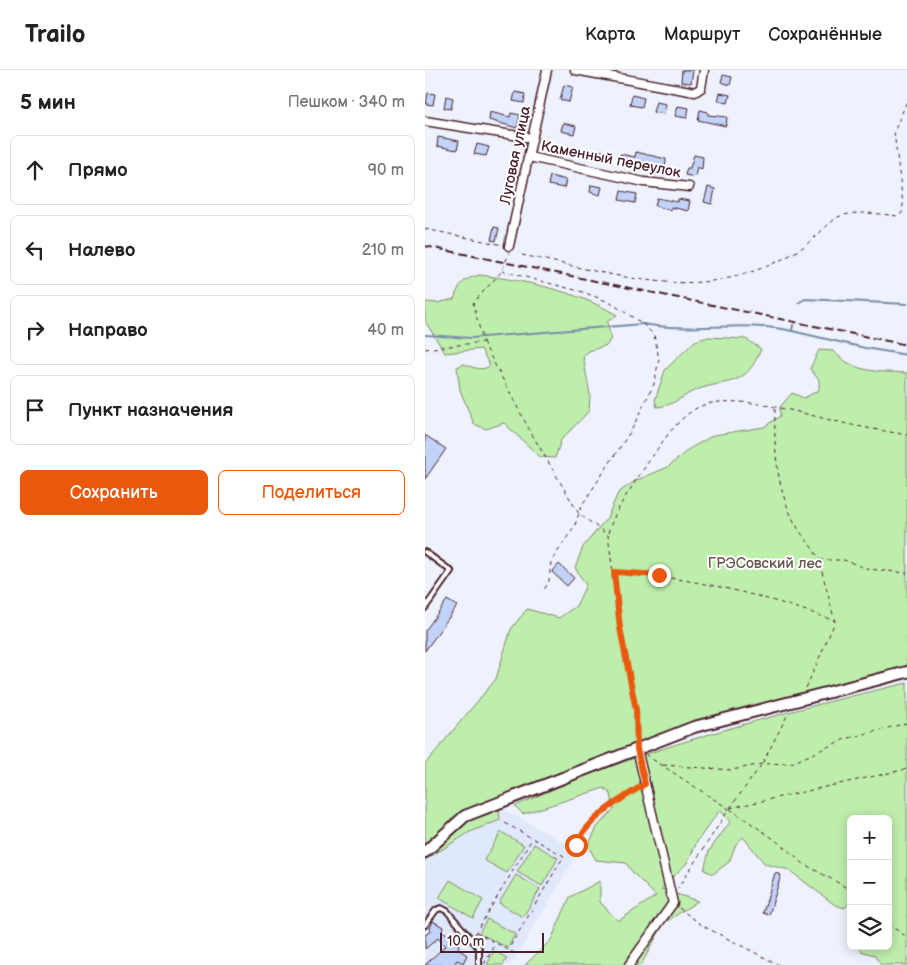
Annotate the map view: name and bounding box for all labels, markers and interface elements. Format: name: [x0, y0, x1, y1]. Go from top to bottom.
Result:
text: Trailo: [25, 20, 85, 49]
text: Карта: [585, 24, 636, 45]
text: Маршрут: [664, 24, 740, 45]
text: Сохранённые: [768, 24, 882, 45]
text: 5 мин: [20, 90, 76, 115]
text: Пешком · 340 m: [288, 93, 405, 112]
street label: Луговая улица: [496, 104, 535, 207]
street label: Каменный переулок: [539, 137, 683, 182]
icon: ahead: [21, 156, 49, 184]
text: Прямо: [68, 159, 128, 182]
text: 90 m: [368, 161, 404, 180]
icon: left: [21, 236, 49, 264]
text: Налево: [68, 239, 135, 262]
text: 210 m: [362, 241, 404, 260]
icon: right: [21, 316, 49, 344]
text: Направо: [68, 319, 148, 342]
text: 40 m: [367, 321, 404, 340]
icon: arrive: [21, 396, 49, 424]
text: Пункт назначения: [68, 399, 233, 422]
button: Сохранить: [20, 470, 208, 515]
button: Поделиться: [218, 470, 405, 515]
park label: ГРЭСовский лес: [708, 554, 823, 573]
route end: [648, 564, 671, 587]
map controls: [847, 815, 892, 950]
button: +: [847, 815, 892, 860]
route start: [565, 834, 588, 857]
button: −: [847, 860, 892, 905]
button: layers: [847, 905, 892, 950]
scale bar: [440, 930, 544, 953]
text: 100 m: [447, 933, 484, 950]

